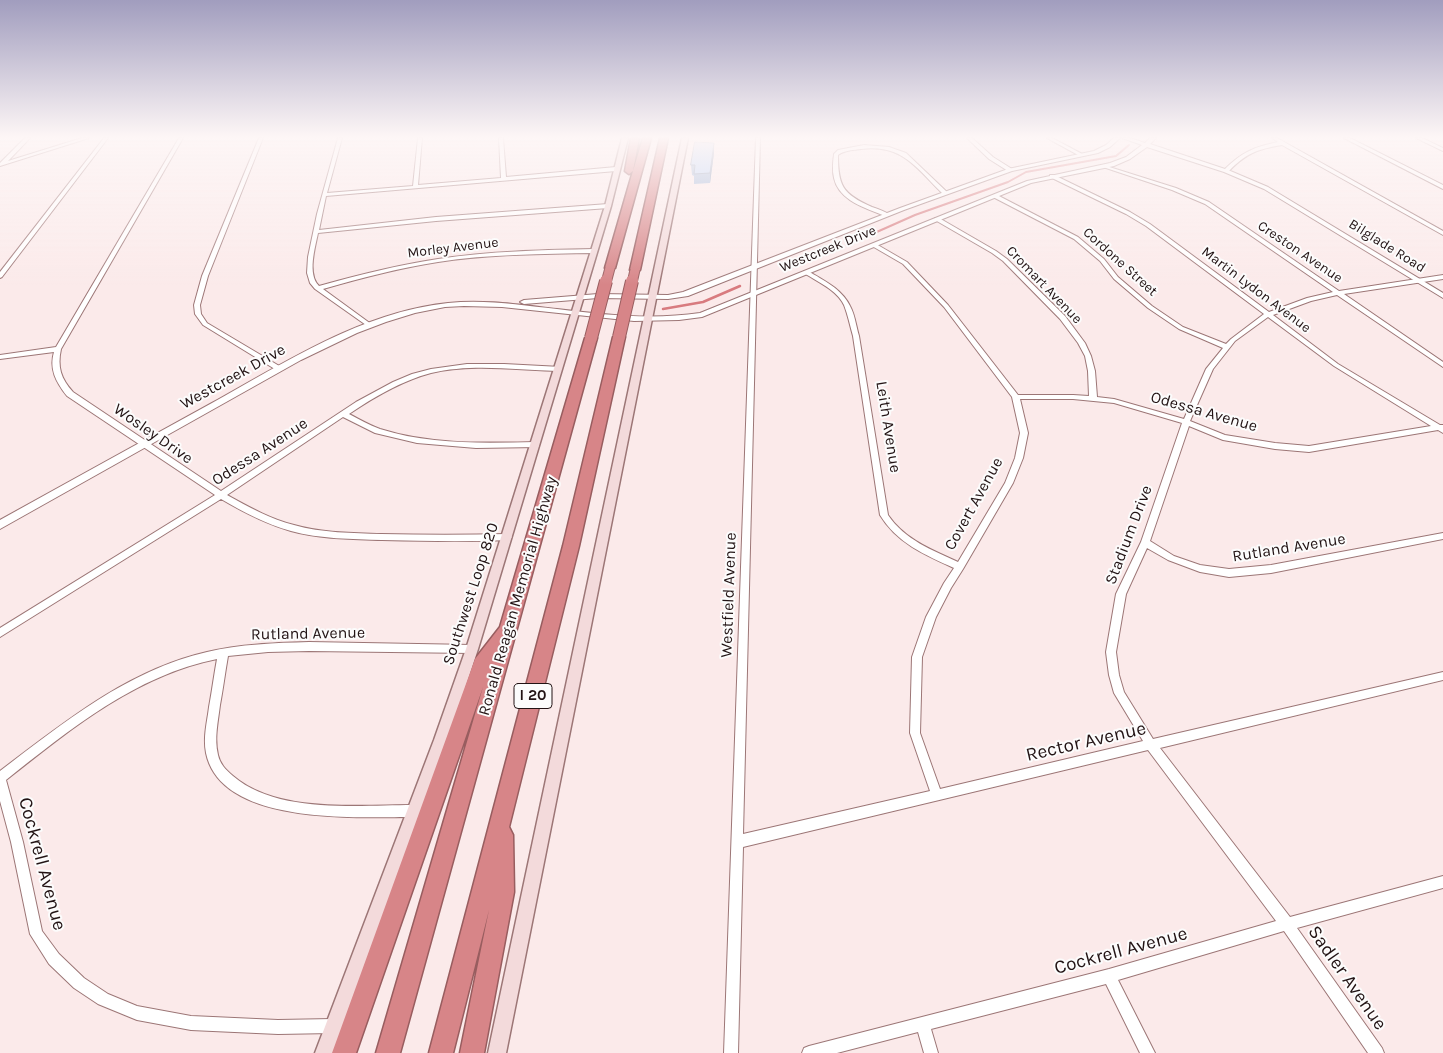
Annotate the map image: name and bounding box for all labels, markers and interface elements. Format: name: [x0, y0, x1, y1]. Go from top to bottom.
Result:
street label: Bilglade Road: [1346, 216, 1428, 276]
street label: Creston Avenue: [1254, 217, 1346, 287]
street label: Westcreek Drive: [777, 222, 879, 276]
street label: Cordone Street: [1079, 224, 1161, 300]
street label: Morley Avenue: [407, 234, 499, 262]
street label: Cromart Avenue: [1003, 243, 1085, 327]
street label: Martin Lydon Avenue: [1198, 243, 1314, 337]
street label: Westcreek Drive: [177, 340, 289, 414]
street label: Leith Avenue: [871, 380, 905, 474]
street label: Odessa Avenue: [1148, 388, 1260, 436]
street label: Wosley Drive: [110, 400, 196, 468]
street label: Odessa Avenue: [209, 414, 311, 490]
street label: Covert Avenue: [941, 454, 1007, 554]
street label: Ronald Reagan Memorial Highway: [475, 474, 561, 718]
street label: Stadium Drive: [1101, 483, 1157, 587]
street label: Southwest Loop 820: [439, 520, 503, 668]
street label: Rutland Avenue: [1231, 530, 1347, 566]
street label: Westfield Avenue: [717, 532, 741, 658]
street label: Rutland Avenue: [251, 623, 365, 645]
road number: I 20: [514, 684, 552, 708]
street label: Rector Avenue: [1024, 717, 1148, 767]
street label: Cockrell Avenue: [13, 795, 71, 933]
street label: Sadler Avenue: [1303, 921, 1391, 1035]
street label: Cockrell Avenue: [1052, 922, 1190, 980]

